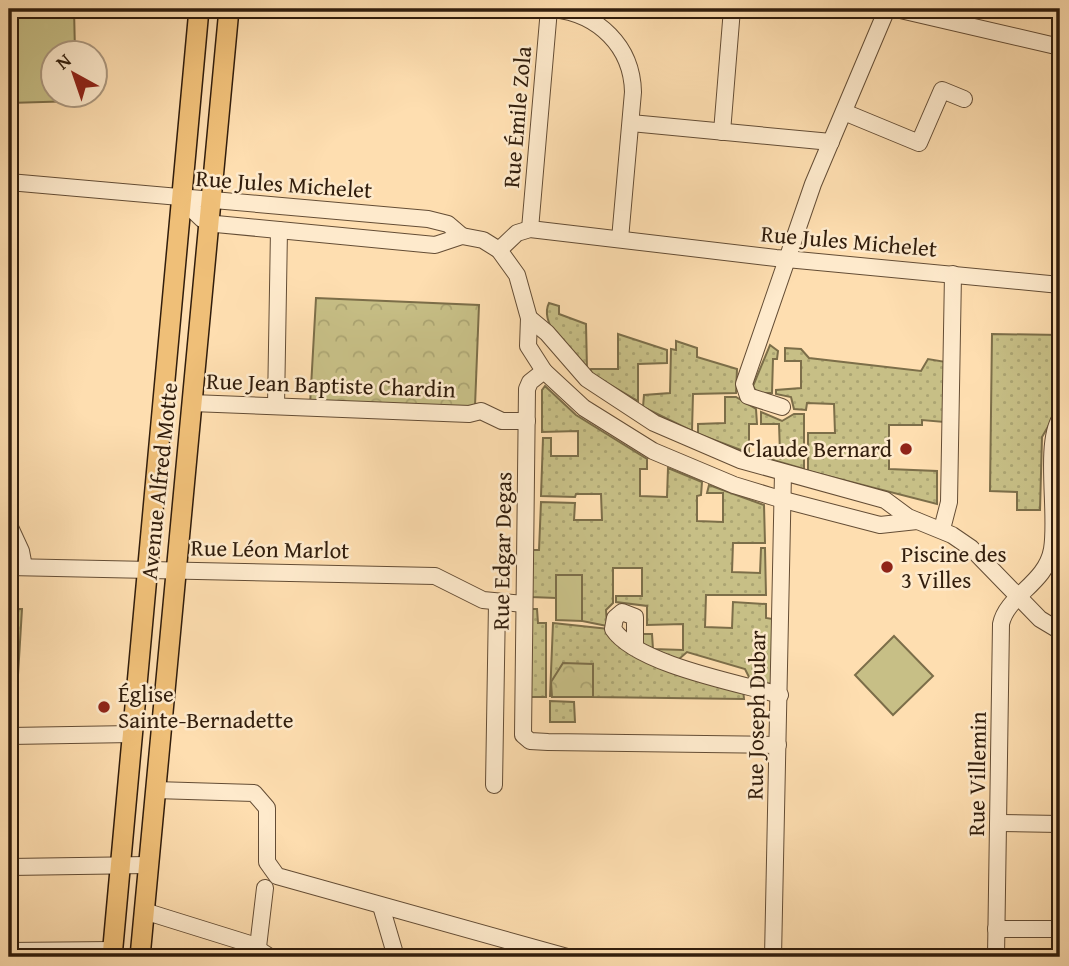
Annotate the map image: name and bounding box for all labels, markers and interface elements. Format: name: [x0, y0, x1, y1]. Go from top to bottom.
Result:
north arrow: [38, 38, 108, 108]
street label: Rue Émile Zola: [494, 45, 539, 189]
text: N: [49, 46, 77, 76]
street label: Rue Jules Michelet: [195, 161, 373, 206]
street label: Rue Jules Michelet: [759, 216, 939, 265]
street label: Rue Jean Baptiste Chardin: [206, 364, 456, 405]
street label: Avenue Alfred Motte: [132, 381, 185, 581]
place label: Claude Bernard: [743, 432, 893, 465]
marker: Claude Bernard: [898, 441, 914, 457]
street label: Rue Edgar Degas: [484, 471, 519, 631]
street label: Rue Léon Marlot: [190, 531, 350, 566]
place label: Piscine des 3 Villes: [901, 537, 1007, 596]
marker: Piscine des 3 Villes: [879, 559, 895, 575]
street label: Rue Joseph Dubar: [738, 629, 773, 800]
place label: Église Sainte-Bernadette: [118, 677, 293, 736]
marker: Église Sainte-Bernadette: [96, 699, 112, 715]
street label: Rue Villemin: [959, 711, 994, 837]

